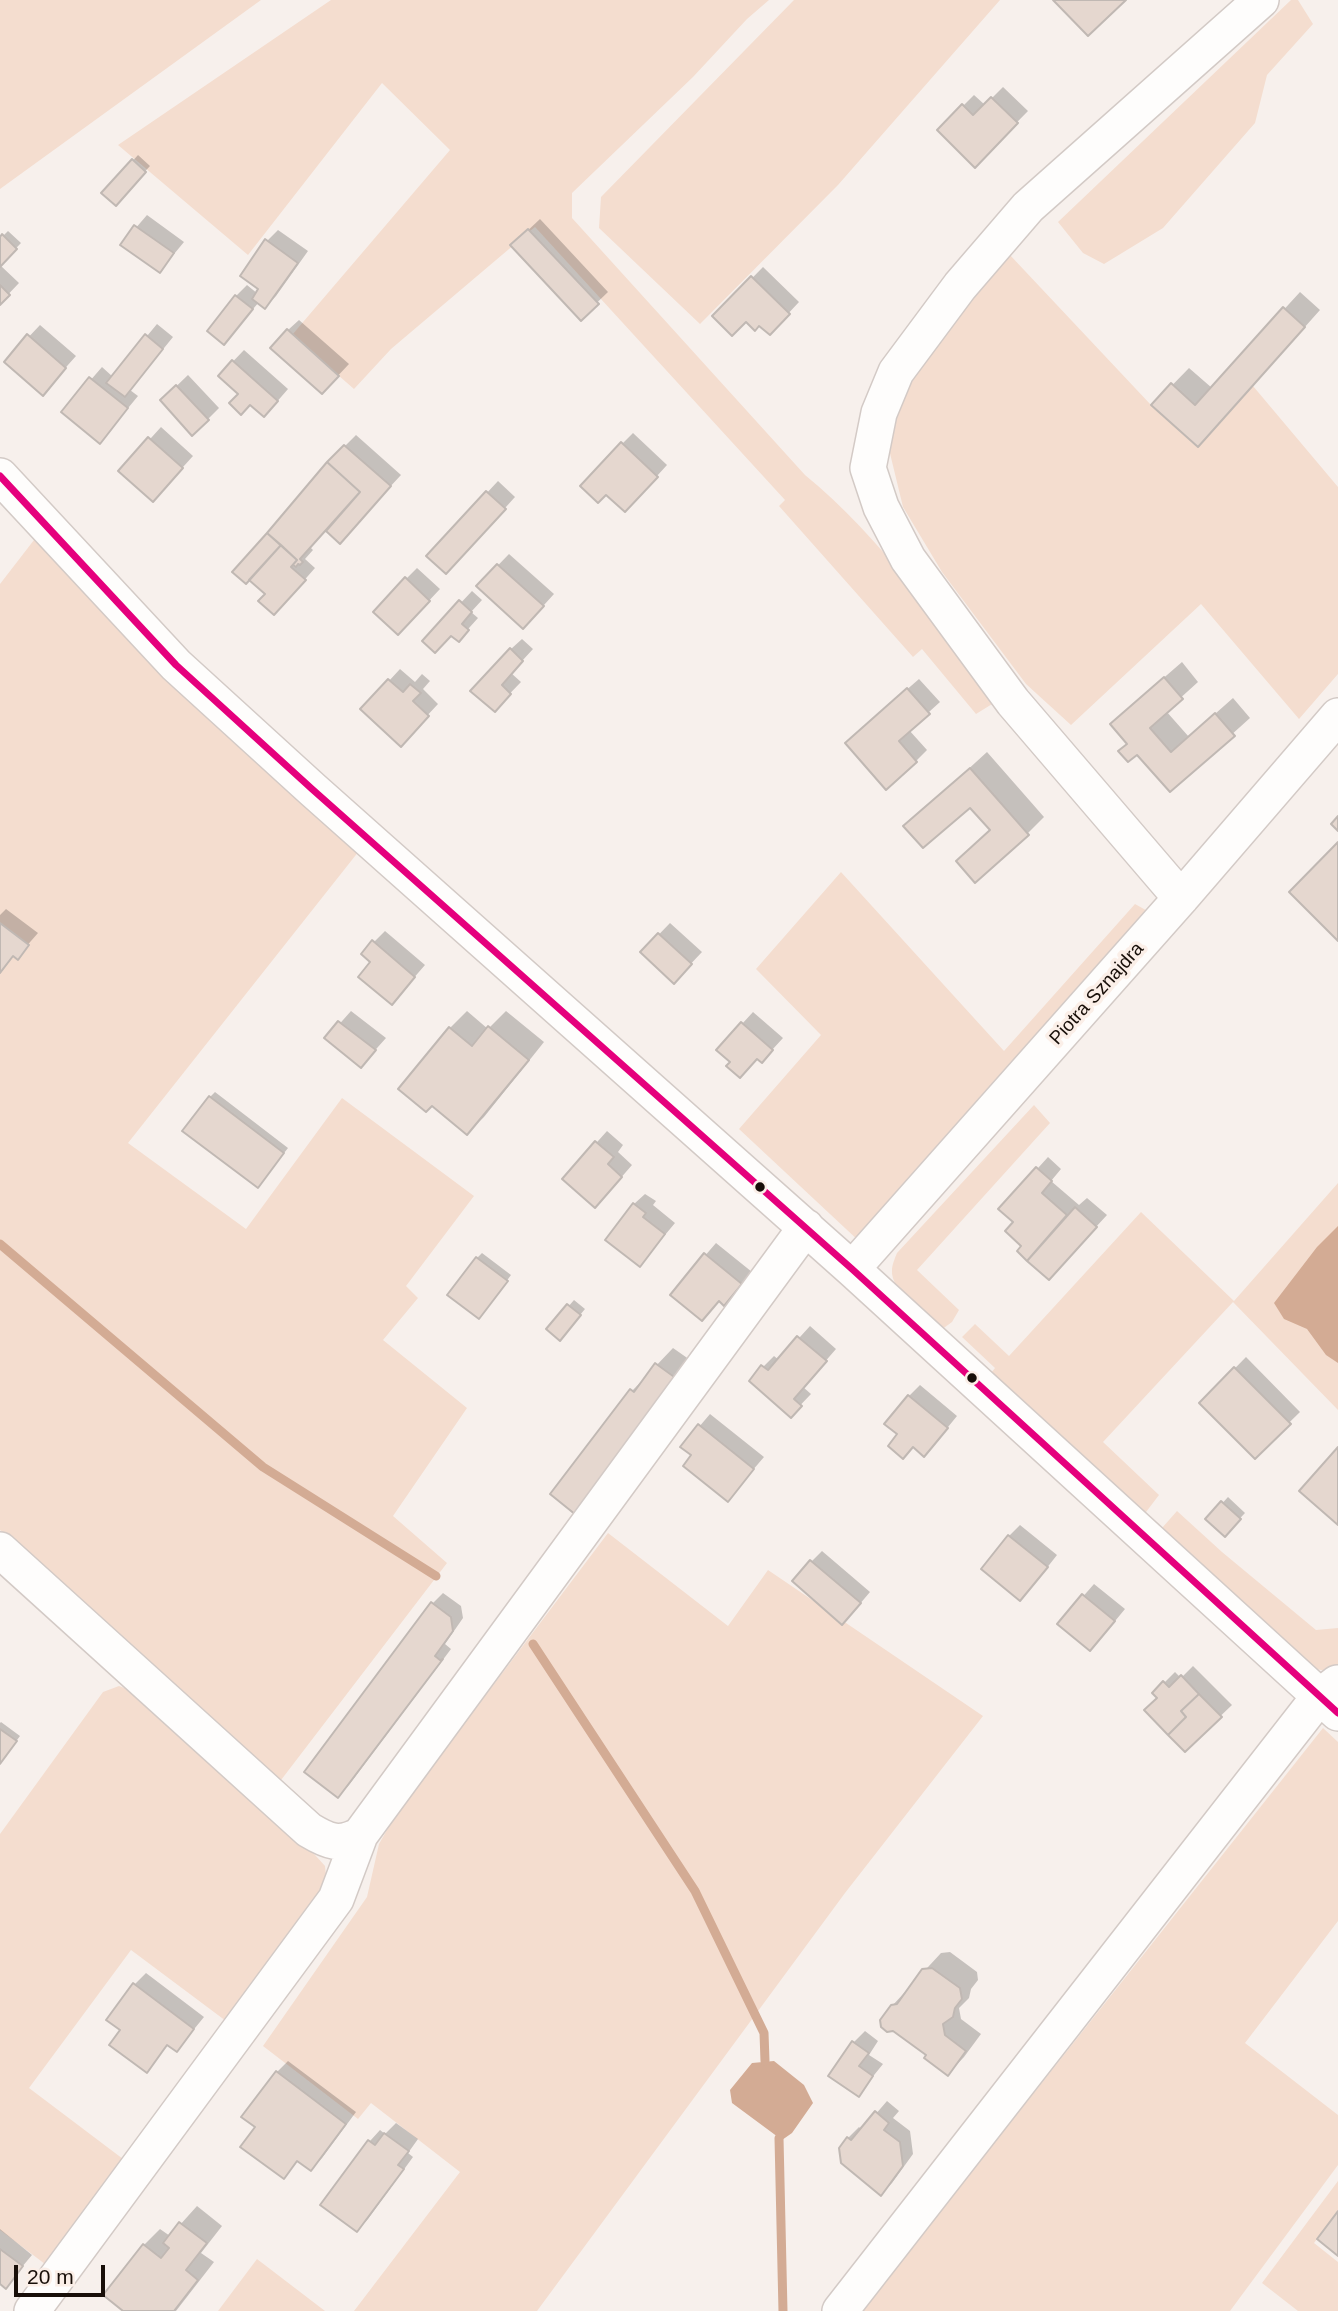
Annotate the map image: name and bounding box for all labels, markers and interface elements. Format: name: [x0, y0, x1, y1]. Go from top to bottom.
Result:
street label: Piotra Sznajdra: [1045, 938, 1149, 1050]
unlabelled marker: [753, 1180, 767, 1194]
unlabelled marker: [965, 1371, 979, 1385]
scale bar: [18, 2252, 108, 2296]
text: 20 m: [27, 2265, 74, 2288]

